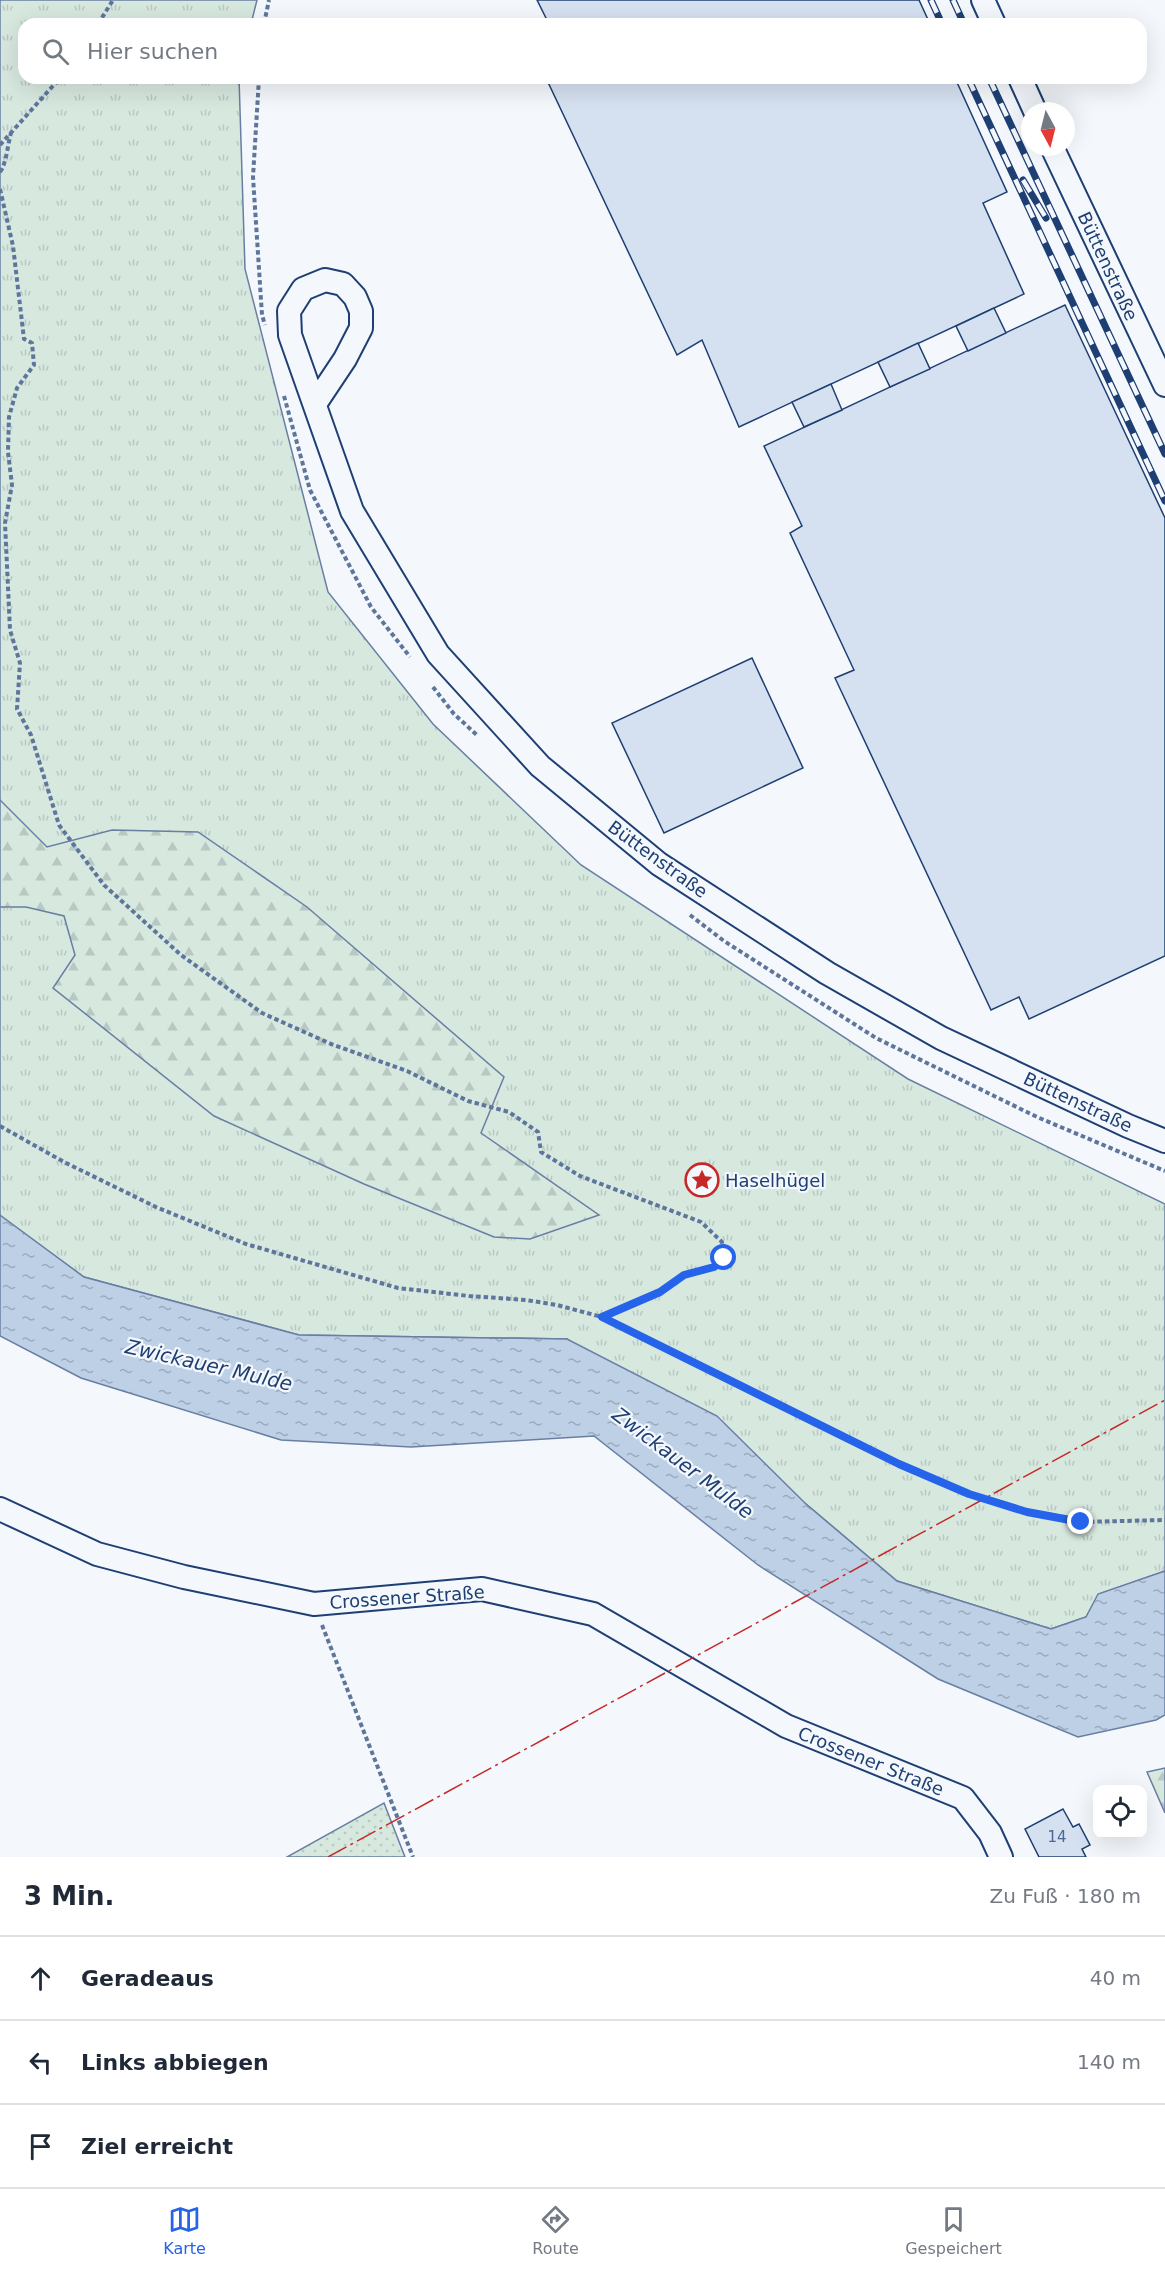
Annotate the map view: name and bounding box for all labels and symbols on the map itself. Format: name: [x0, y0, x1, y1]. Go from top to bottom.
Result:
north arrow: [1021, 102, 1075, 156]
street label: Büttenstraße: [1074, 208, 1142, 324]
street label: Büttenstraße: [604, 816, 712, 902]
street label: Büttenstraße: [1020, 1068, 1136, 1136]
place icon: Haselhügel: [684, 1162, 720, 1198]
place label: Haselhügel: [725, 1170, 825, 1191]
route start: [710, 1244, 736, 1270]
water label: Zwickauer Mulde: [122, 1334, 295, 1396]
water label: Zwickauer Mulde: [607, 1402, 758, 1524]
route end: [1067, 1508, 1093, 1534]
street label: Crossener Straße: [329, 1581, 485, 1613]
street label: Crossener Straße: [795, 1722, 947, 1800]
house number: 14: [1047, 1828, 1067, 1846]

